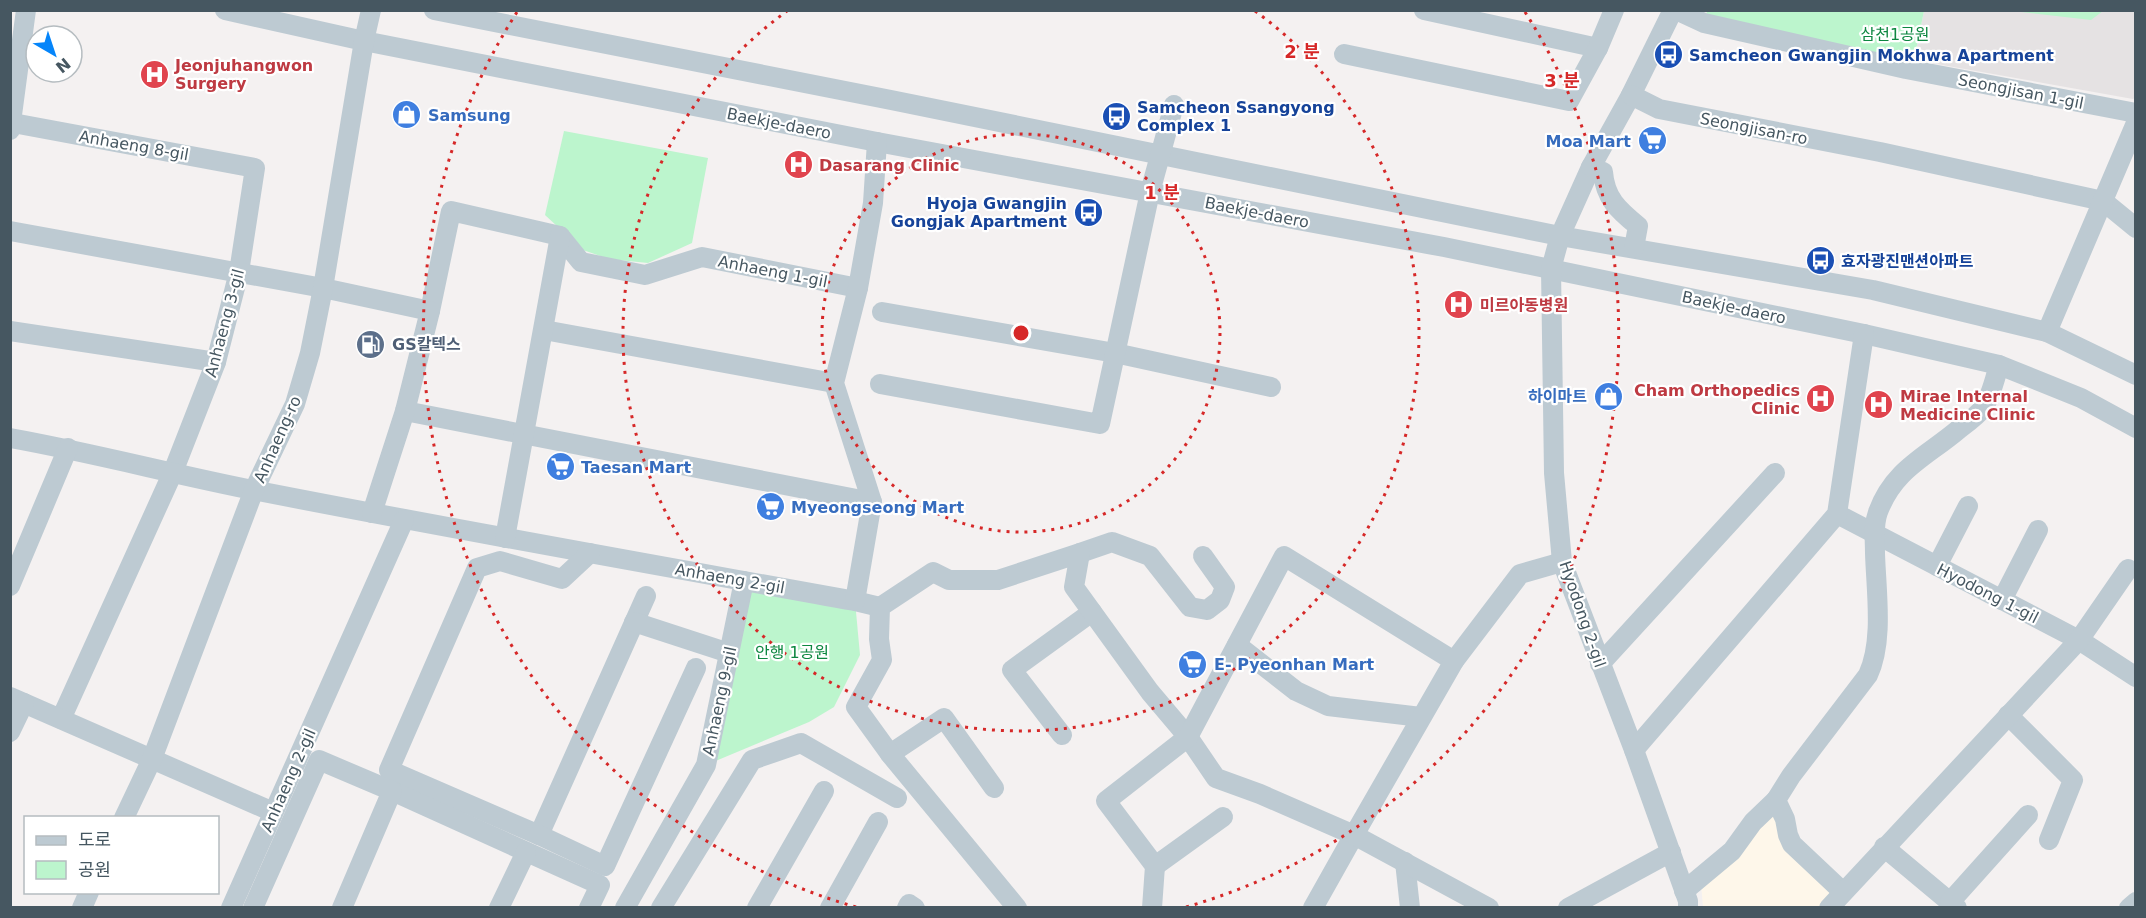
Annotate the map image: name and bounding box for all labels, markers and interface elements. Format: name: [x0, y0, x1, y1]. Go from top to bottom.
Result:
north arrow: [24, 24, 84, 84]
park label: 삼천1공원: [1860, 25, 1930, 44]
bus stop icon: Samcheon Gwangjin Mokhwa Apartment: [1652, 39, 1684, 71]
text: 2 분: [1284, 41, 1320, 62]
place label: Samcheon Gwangjin Mokhwa Apartment: [1689, 46, 2054, 65]
text: N: [52, 54, 74, 77]
place label: Jeonjuhangwon Surgery: [174, 56, 313, 93]
hospital icon: Jeonjuhangwon Surgery: [138, 58, 170, 90]
text: 3 분: [1544, 70, 1580, 91]
street label: Seongjisan 1-gil: [1957, 70, 2085, 113]
place label: Samcheon Ssangyong Complex 1: [1137, 98, 1335, 135]
shop icon: Samsung: [391, 99, 423, 131]
bus stop icon: Samcheon Ssangyong Complex 1: [1100, 100, 1132, 132]
street label: Baekje-daero: [725, 104, 833, 143]
place label: Samsung: [428, 106, 511, 125]
street label: Seongjisan-ro: [1699, 109, 1809, 148]
supermarket icon: Moa Mart: [1636, 125, 1668, 157]
street label: Anhaeng 8-gil: [77, 126, 190, 165]
place label: Moa Mart: [1545, 132, 1631, 151]
hospital icon: Dasarang Clinic: [782, 149, 814, 181]
place label: Dasarang Clinic: [819, 156, 960, 175]
text: 1 분: [1144, 182, 1180, 203]
street label: Baekje-daero: [1203, 193, 1311, 232]
place label: Hyoja Gwangjin Gongjak Apartment: [891, 194, 1067, 231]
bus stop icon: Hyoja Gwangjin Gongjak Apartment: [1072, 196, 1104, 228]
bus stop icon: 효자광진맨션아파트: [1804, 245, 1836, 277]
street label: Anhaeng 1-gil: [716, 252, 829, 291]
place label: 효자광진맨션아파트: [1841, 252, 1974, 271]
street label: Anhaeng 3-gil: [201, 267, 248, 379]
street label: Baekje-daero: [1680, 287, 1788, 328]
hospital icon: 미르아동병원: [1443, 289, 1475, 321]
place label: 미르아동병원: [1480, 296, 1568, 315]
centre of rings: [1011, 323, 1031, 343]
fuel station icon: GS칼텍스: [355, 328, 387, 360]
place label: GS칼텍스: [392, 335, 461, 354]
shop icon: 하이마트: [1592, 380, 1624, 412]
place label: Cham Orthopedics Clinic: [1634, 381, 1800, 418]
hospital icon: Cham Orthopedics Clinic: [1805, 383, 1837, 415]
place label: 하이마트: [1528, 387, 1587, 406]
place label: Mirae Internal Medicine Clinic: [1900, 387, 2036, 424]
hospital icon: Mirae Internal Medicine Clinic: [1863, 389, 1895, 421]
street label: Anhaeng-ro: [250, 393, 305, 486]
supermarket icon: Taesan Mart: [544, 451, 576, 483]
place label: Taesan Mart: [581, 458, 691, 477]
supermarket icon: Myeongseong Mart: [754, 491, 786, 523]
place label: Myeongseong Mart: [791, 498, 964, 517]
street label: Hyodong 2-gil: [1555, 558, 1610, 670]
street label: Anhaeng 2-gil: [673, 559, 786, 598]
street label: Hyodong 1-gil: [1934, 560, 2042, 627]
park label: 안행 1공원: [755, 643, 829, 662]
street label: Anhaeng 9-gil: [699, 645, 740, 757]
supermarket icon: E- Pyeonhan Mart: [1177, 648, 1209, 680]
place label: E- Pyeonhan Mart: [1214, 655, 1375, 674]
street label: Anhaeng 2-gil: [257, 726, 320, 835]
legend: [24, 816, 219, 894]
text: 도로: [78, 829, 111, 850]
text: 공원: [78, 859, 111, 880]

